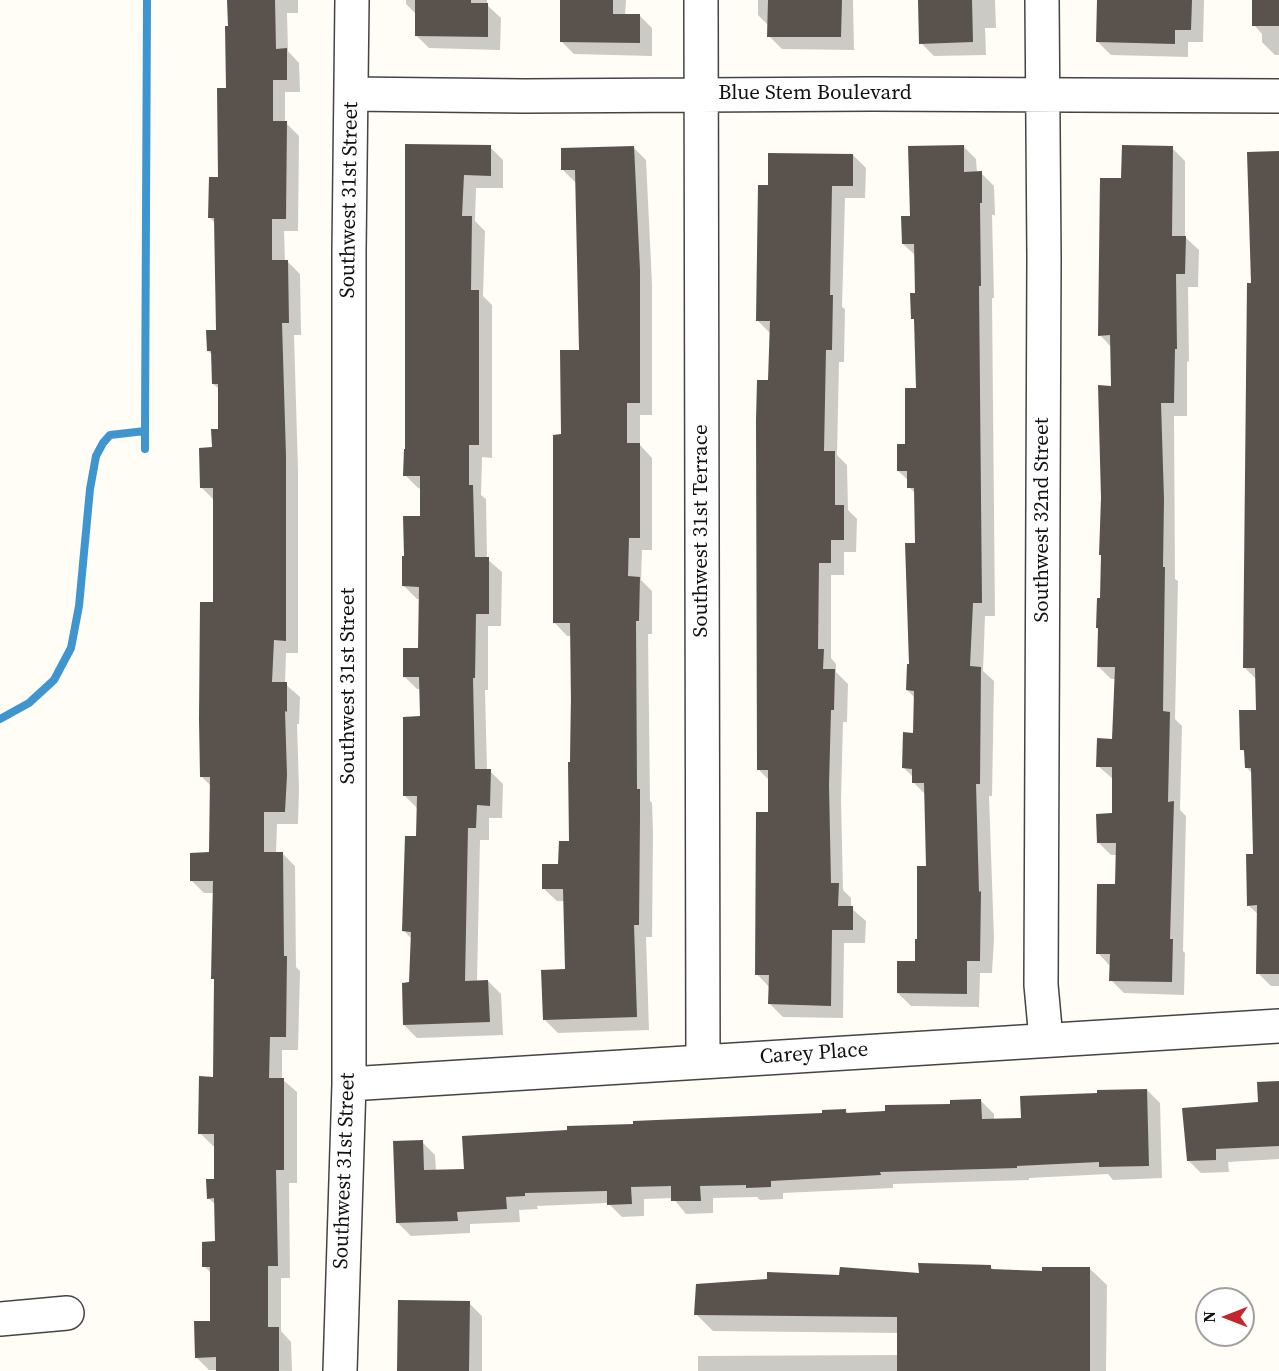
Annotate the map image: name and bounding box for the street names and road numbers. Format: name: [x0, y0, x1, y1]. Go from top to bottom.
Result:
street label: Blue Stem Boulevard: [718, 81, 912, 107]
street label: Southwest 31st Street: [336, 102, 364, 298]
street label: Southwest 32nd Street: [1030, 417, 1056, 623]
street label: Southwest 31st Terrace: [689, 424, 715, 638]
street label: Southwest 31st Street: [336, 588, 362, 784]
street label: Carey Place: [759, 1038, 869, 1070]
street label: Southwest 31st Street: [329, 1072, 361, 1270]

